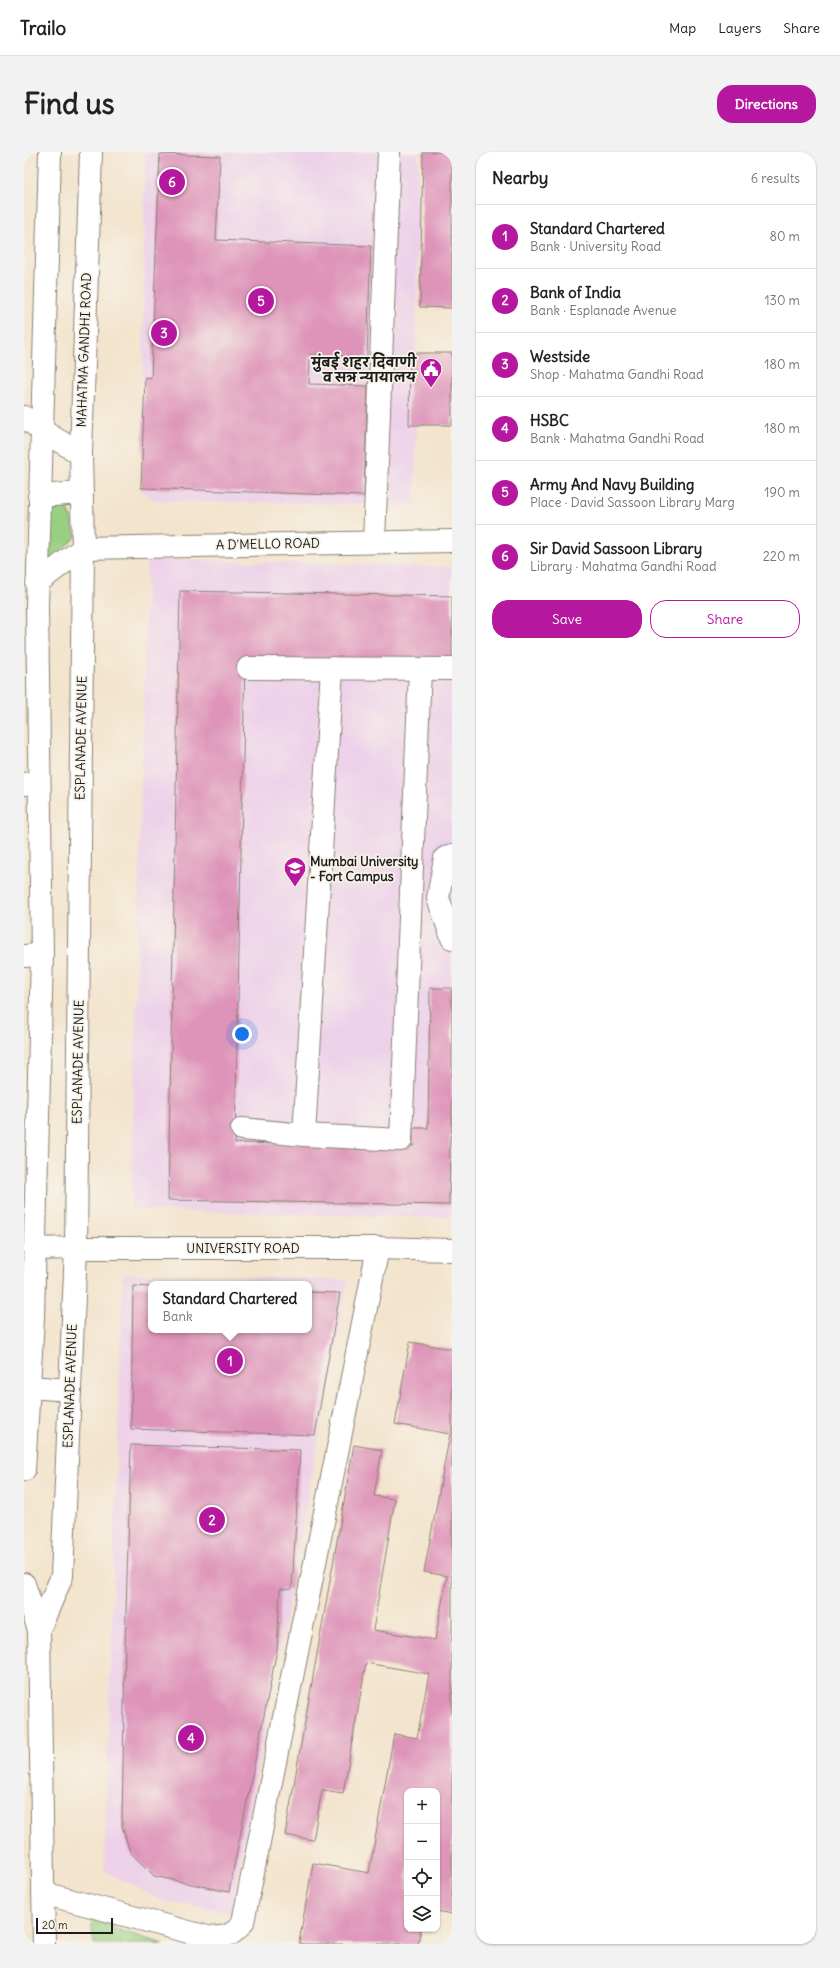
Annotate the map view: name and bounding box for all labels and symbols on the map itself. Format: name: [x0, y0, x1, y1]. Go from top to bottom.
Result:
pin: 6: [159, 167, 185, 197]
street label: MAHATMA GANDHI ROAD: [73, 272, 95, 428]
pin: 5: [248, 286, 274, 316]
pin: 3: [151, 318, 177, 348]
place label: मुंबई शहर दिवाणी व सत्र न्यायालय: [311, 351, 418, 386]
public building icon: मुंबई शहर दिवाणी व सत्र न्यायालय: [418, 356, 444, 389]
street label: A D'MELLO ROAD: [216, 535, 320, 553]
street label: ESPLANADE AVENUE: [71, 675, 91, 800]
place label: Mumbai University - Fort Campus: [310, 853, 418, 885]
school or university icon: Mumbai University - Fort Campus: [282, 855, 308, 888]
street label: ESPLANADE AVENUE: [68, 999, 88, 1124]
your location: [232, 1024, 252, 1044]
street label: UNIVERSITY ROAD: [186, 1240, 300, 1257]
street label: ESPLANADE AVENUE: [59, 1323, 81, 1449]
pin: 1: [217, 1346, 243, 1376]
pin: 2: [199, 1505, 225, 1535]
pin: 4: [178, 1723, 204, 1753]
scale bar: [36, 1916, 113, 1935]

